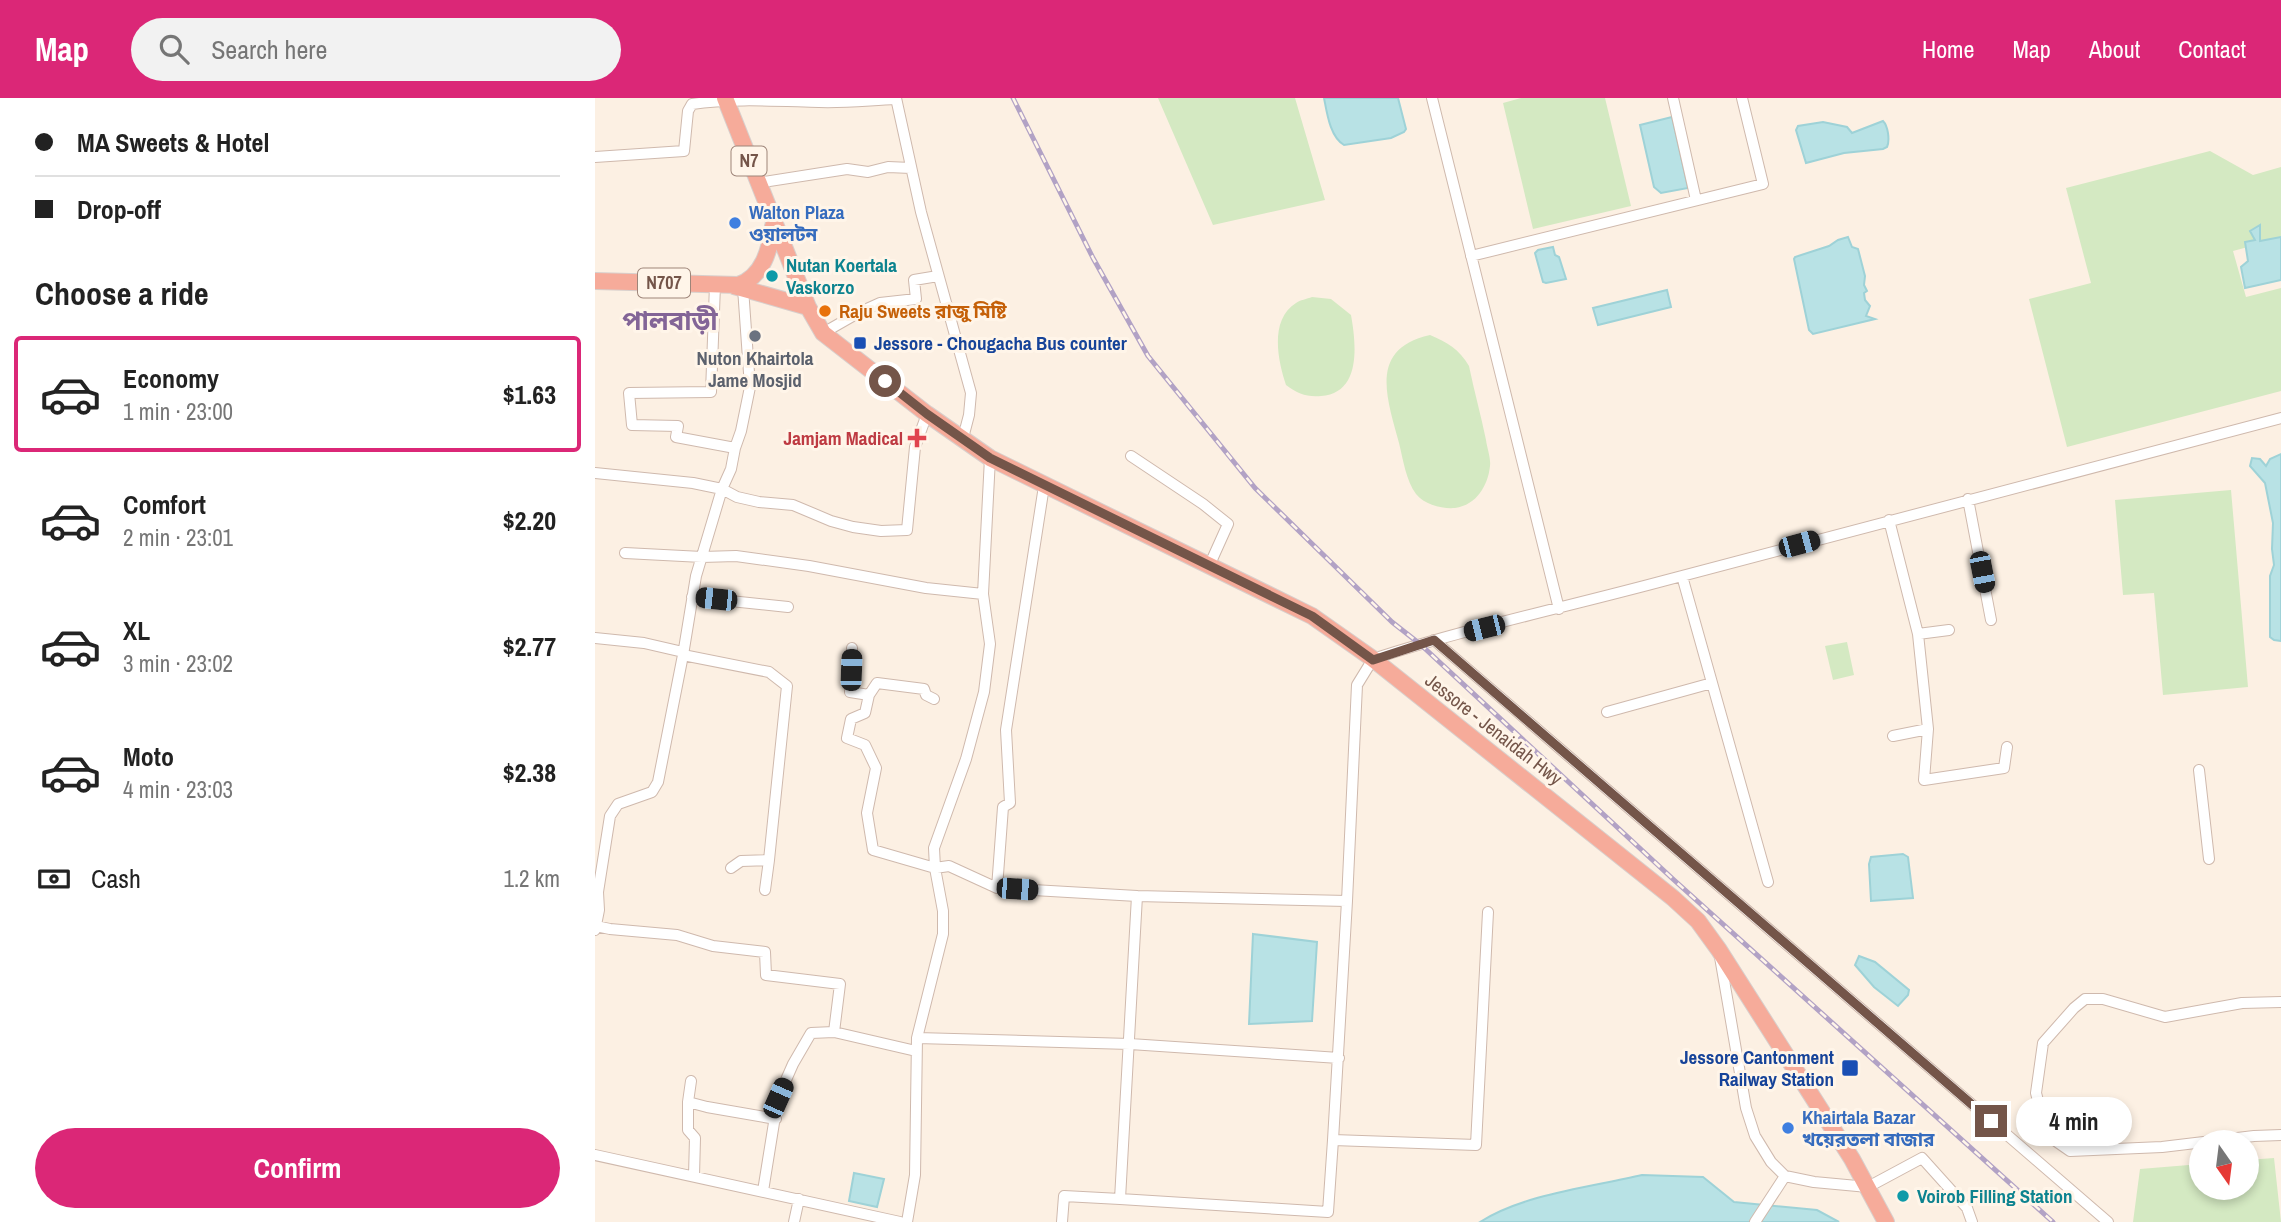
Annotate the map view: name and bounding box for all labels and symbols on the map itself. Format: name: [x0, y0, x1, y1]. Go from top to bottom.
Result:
road number: N7: [731, 146, 767, 176]
place label: Walton Plaza ওয়ালটন: [749, 199, 845, 247]
marker: Walton Plaza ওয়ালটন: [727, 215, 743, 231]
place label: Nutan Koertala Vaskorzo: [786, 252, 897, 300]
road number: N707: [638, 268, 690, 298]
marker: Nutan Koertala Vaskorzo: [764, 268, 780, 284]
place label: Raju Sweets রাজু মিষ্টি: [839, 298, 1007, 324]
district label: পালবাড়ী: [622, 303, 718, 338]
marker: Raju Sweets রাজু মিষ্টি: [817, 303, 833, 319]
marker: Nuton Khairtola Jame Mosjid: [747, 328, 763, 344]
place label: Jessore - Chougacha Bus counter: [874, 330, 1127, 356]
marker: Jessore - Chougacha Bus counter: [852, 335, 868, 351]
place label: Nuton Khairtola Jame Mosjid: [697, 345, 814, 393]
route start: [869, 365, 901, 397]
place label: Jamjam Madical: [783, 425, 903, 451]
marker: Jamjam Madical: [909, 430, 925, 446]
car: [1776, 528, 1823, 560]
car: [1968, 549, 1997, 595]
car: [695, 586, 738, 612]
car: [1462, 613, 1507, 643]
car: [840, 649, 863, 691]
street label: Jessore - Jenaidah Hwy: [1420, 667, 1568, 791]
car: [996, 877, 1039, 901]
place label: Jessore Cantonment Railway Station: [1680, 1044, 1834, 1092]
marker: Jessore Cantonment Railway Station: [1840, 1058, 1860, 1078]
car: [760, 1075, 797, 1121]
callout: 4 min: [2015, 1096, 2131, 1146]
place label: Khairtala Bazar খয়েরতলা বাজার: [1802, 1104, 1935, 1152]
route end: [1975, 1105, 2007, 1137]
marker: Khairtala Bazar খয়েরতলা বাজার: [1780, 1120, 1796, 1136]
north arrow: [2189, 1130, 2259, 1200]
place label: Voirob Filling Station: [1917, 1183, 2073, 1209]
marker: Voirob Filling Station: [1895, 1188, 1911, 1204]

